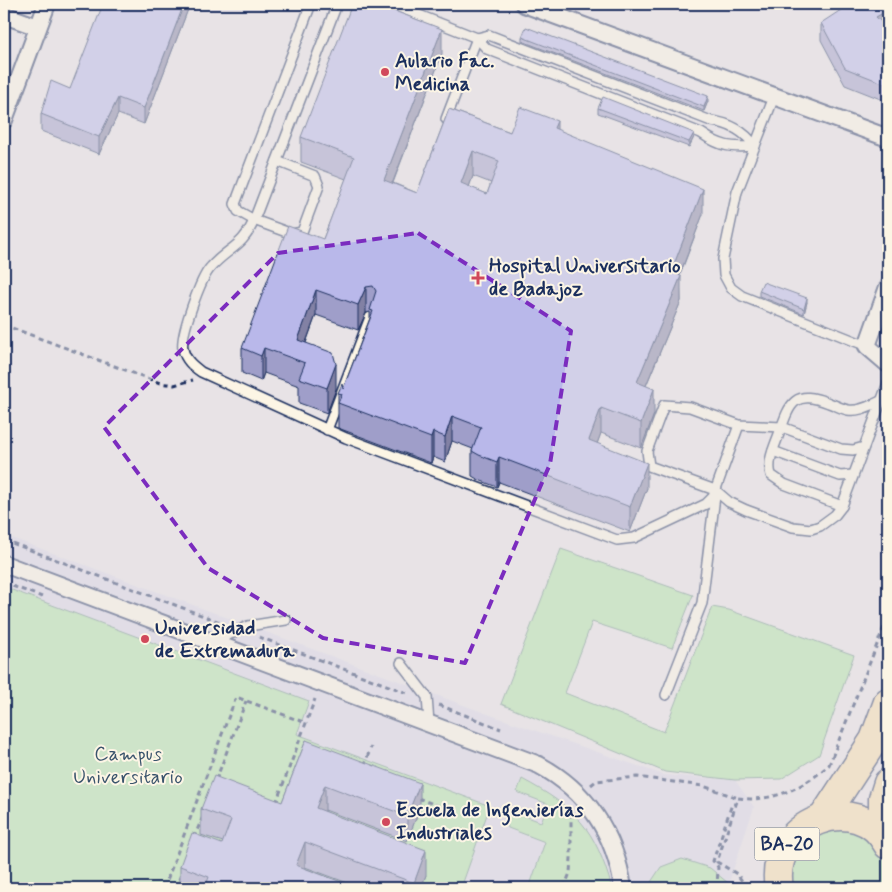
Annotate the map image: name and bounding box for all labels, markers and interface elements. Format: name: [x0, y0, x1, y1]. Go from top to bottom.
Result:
place label: Aulario Fac. Medicina: [395, 48, 494, 98]
marker: Aulario Fac. Medicina: [379, 66, 391, 78]
place label: Hospital Universitario de Badajoz: [489, 253, 681, 303]
marker: Hospital Universitario de Badajoz: [471, 271, 485, 285]
place label: Universidad de Extremadura: [155, 615, 295, 665]
marker: Universidad de Extremadura: [139, 633, 151, 645]
park label: Campus Universitario: [73, 741, 183, 791]
place label: Escuela de Ingenierías Industriales: [396, 797, 584, 847]
marker: Escuela de Ingenierías Industriales: [380, 816, 392, 828]
road number: BA-20: [754, 828, 820, 861]

